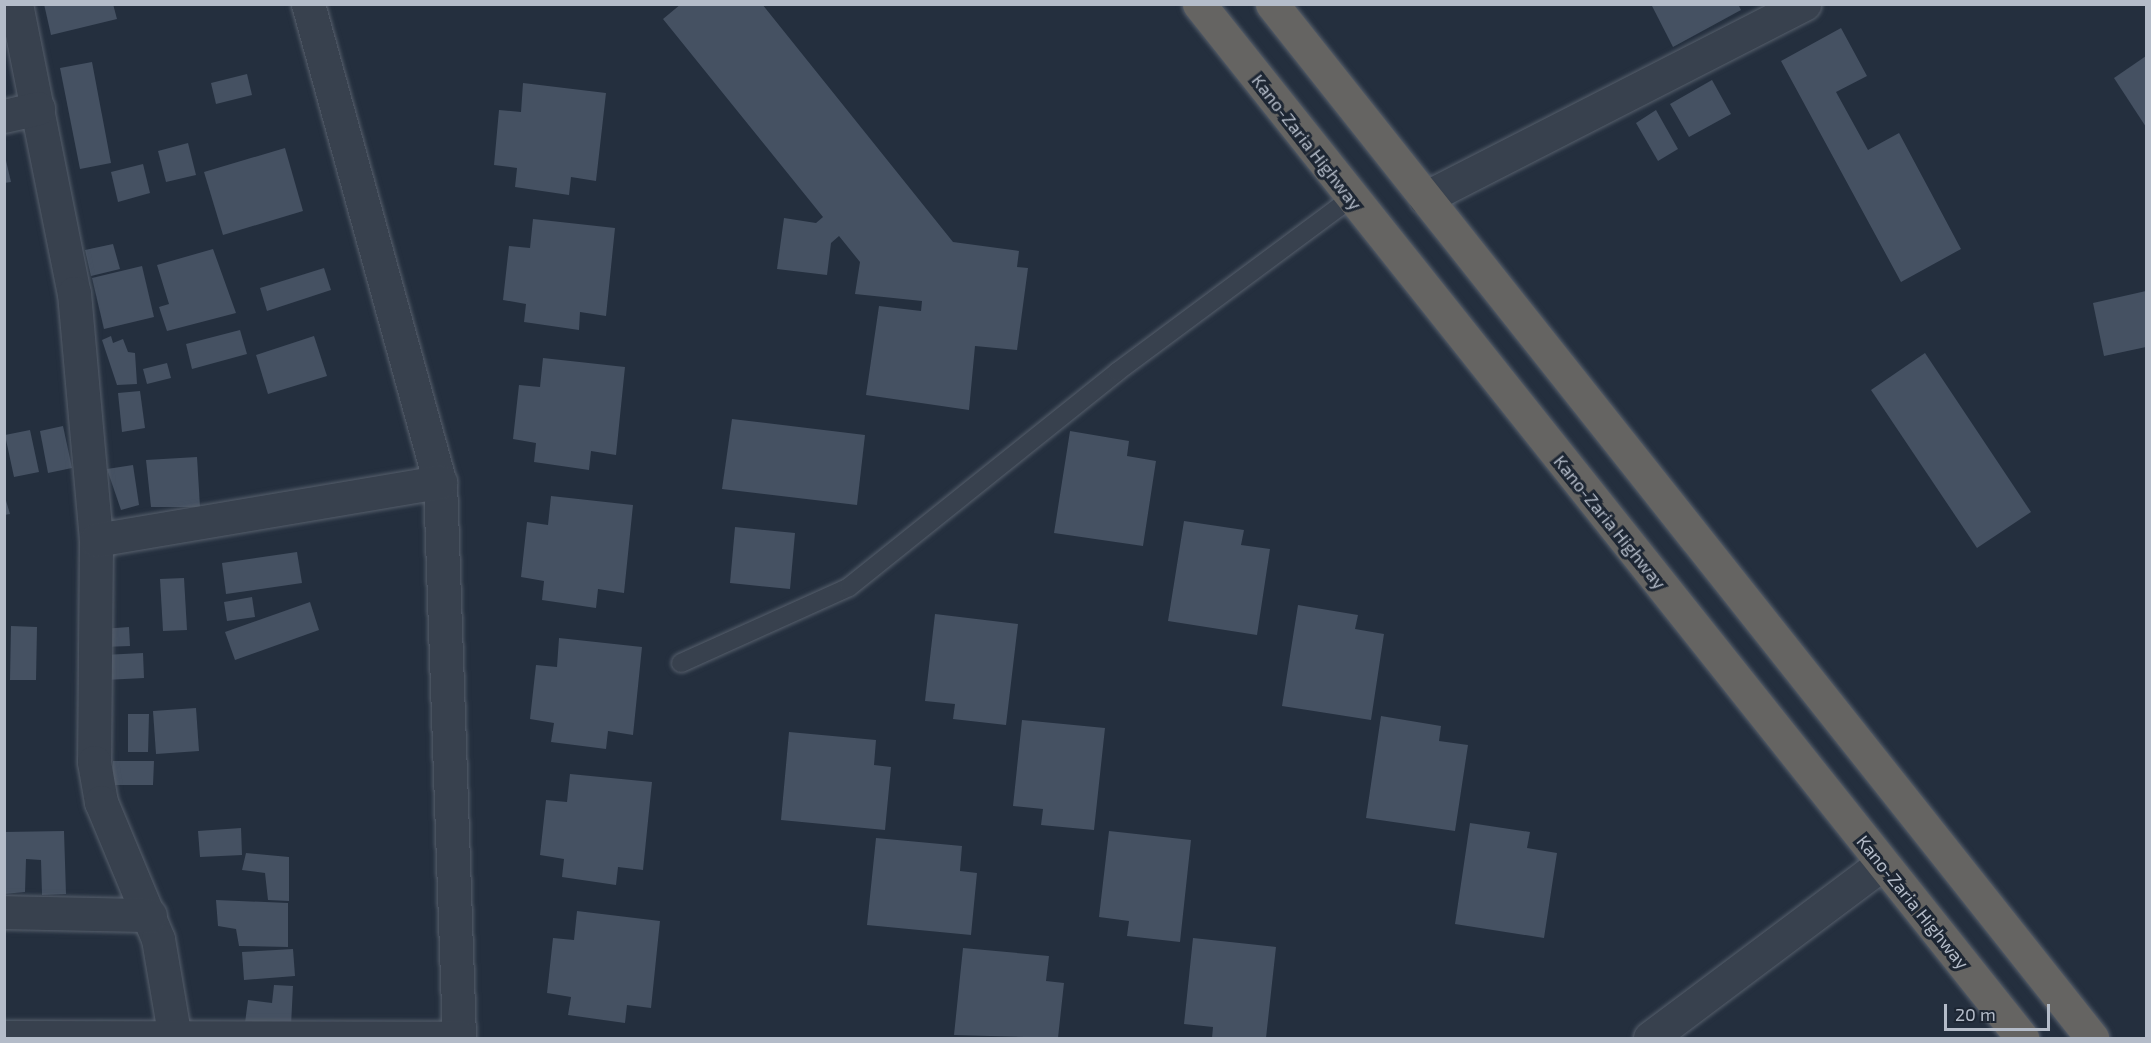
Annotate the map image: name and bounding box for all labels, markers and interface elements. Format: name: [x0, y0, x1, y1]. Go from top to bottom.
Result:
street label: Kano-Zaria Highway: [1247, 70, 1367, 214]
street label: Kano-Zaria Highway: [1549, 451, 1671, 593]
street label: Kano-Zaria Highway: [1852, 831, 1974, 973]
scale bar: [1947, 992, 2054, 1030]
text: 20 m: [1955, 1003, 1996, 1025]

